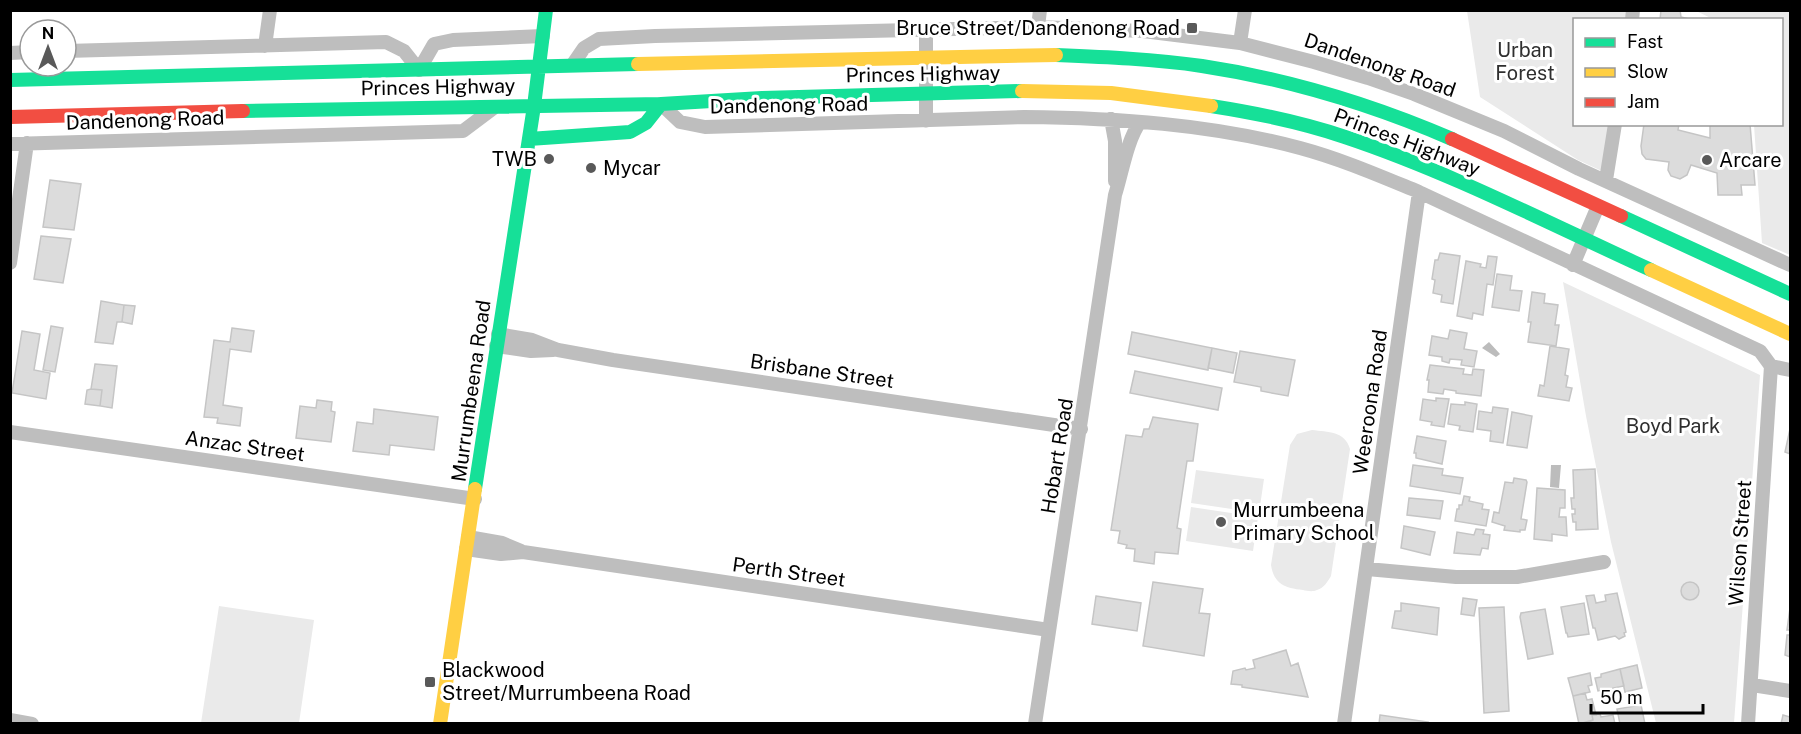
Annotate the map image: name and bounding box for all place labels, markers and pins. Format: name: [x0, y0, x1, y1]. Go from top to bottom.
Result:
place label: Bruce Street/Dandenong Road: [896, 16, 1180, 40]
marker: Bruce Street/Dandenong Road: [1185, 21, 1199, 35]
place label: TWB: [492, 147, 537, 171]
place label: Arcare: [1719, 148, 1782, 172]
marker: TWB: [542, 152, 556, 166]
marker: Arcare: [1700, 153, 1714, 167]
place label: Mycar: [603, 156, 661, 180]
marker: Mycar: [584, 161, 598, 175]
place label: Murrumbeena Primary School: [1233, 498, 1375, 545]
marker: Murrumbeena Primary School: [1214, 515, 1228, 529]
place label: Blackwood Street/Murrumbeena Road: [442, 658, 691, 705]
marker: Blackwood Street/Murrumbeena Road: [423, 675, 437, 689]

